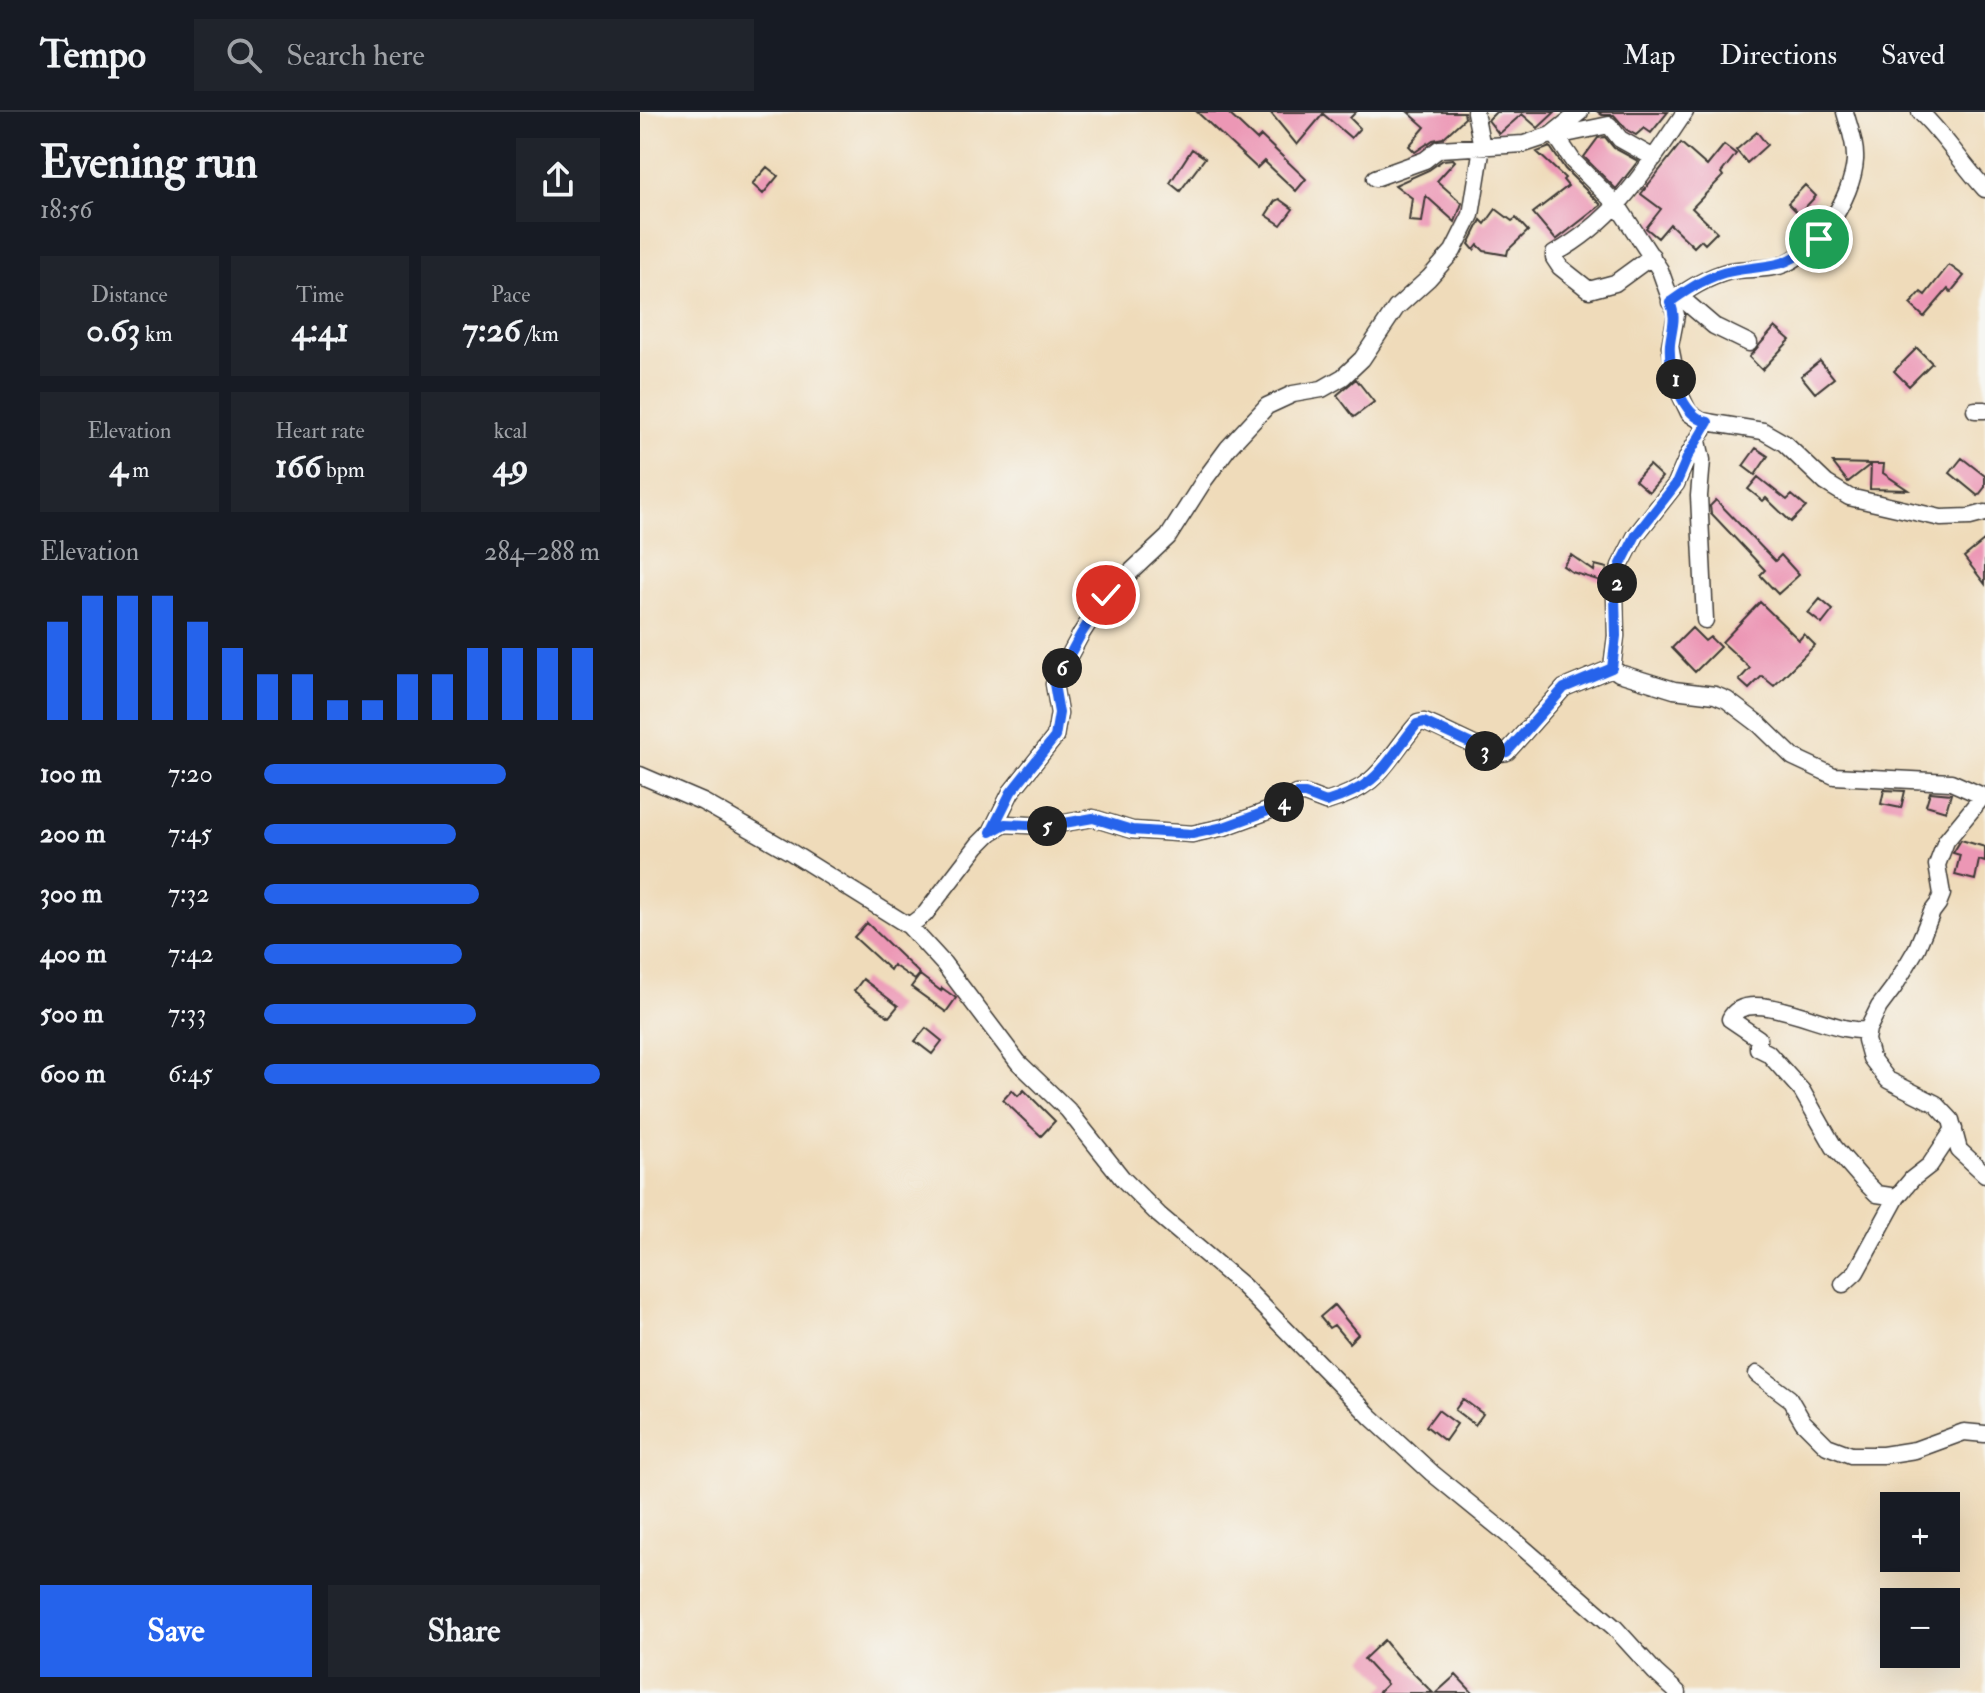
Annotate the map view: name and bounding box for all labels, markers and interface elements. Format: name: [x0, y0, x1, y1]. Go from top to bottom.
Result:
search box: [194, 19, 754, 91]
text: Tempo: [40, 31, 146, 79]
icon: search: [222, 33, 266, 77]
text: Search here: [286, 37, 425, 74]
text: Map: [1623, 38, 1676, 73]
text: Directions: [1720, 38, 1837, 73]
text: Saved: [1881, 38, 1945, 73]
text: Evening run: [40, 136, 258, 191]
button: share: [516, 138, 600, 222]
text: 18:56: [40, 194, 92, 226]
pin: [1785, 205, 1853, 273]
icon: arrive: [1797, 217, 1841, 261]
text: Distance: [91, 281, 168, 309]
text: Time: [296, 281, 344, 309]
text: Pace: [491, 281, 530, 309]
text: 0.63: [86, 309, 140, 352]
text: 4:41: [291, 309, 349, 352]
text: 7:26: [463, 309, 521, 352]
text: km: [140, 320, 173, 348]
text: /km: [521, 320, 559, 348]
pin: 1: [1656, 359, 1696, 399]
text: 1: [1672, 365, 1680, 393]
text: Elevation: [87, 417, 171, 445]
text: Heart rate: [275, 417, 365, 445]
text: kcal: [494, 417, 528, 445]
text: 4: [109, 445, 128, 488]
text: 166: [275, 445, 321, 488]
text: 49: [493, 445, 529, 488]
text: m: [128, 456, 149, 484]
text: bpm: [321, 456, 365, 484]
text: Elevation: [40, 536, 139, 568]
text: 284–288 m: [484, 536, 600, 568]
pin: [1072, 561, 1140, 629]
pin: 2: [1597, 563, 1637, 603]
text: 2: [1611, 569, 1623, 597]
icon: check: [1084, 573, 1128, 617]
pin: 6: [1042, 648, 1082, 688]
text: 6: [1056, 654, 1068, 682]
pin: 3: [1465, 731, 1505, 771]
text: 3: [1481, 737, 1489, 765]
text: 100 m: [40, 758, 101, 790]
text: 7:20: [168, 758, 213, 790]
pin: 4: [1264, 782, 1304, 822]
text: 4: [1278, 788, 1290, 816]
pin: 5: [1027, 806, 1067, 846]
text: 5: [1042, 812, 1052, 840]
text: 200 m: [40, 818, 105, 850]
text: 7:45: [168, 818, 212, 850]
text: 300 m: [40, 878, 102, 910]
text: 7:32: [168, 878, 210, 910]
text: 400 m: [40, 938, 106, 970]
text: 7:42: [168, 938, 214, 970]
text: 500 m: [40, 998, 104, 1030]
text: 7:33: [168, 998, 206, 1030]
text: 600 m: [40, 1058, 105, 1090]
text: 6:45: [168, 1058, 213, 1090]
map controls: [1880, 1492, 1960, 1668]
button: +: [1880, 1492, 1960, 1572]
button: Save: [40, 1585, 312, 1677]
button: Share: [328, 1585, 600, 1677]
button: −: [1880, 1588, 1960, 1668]

